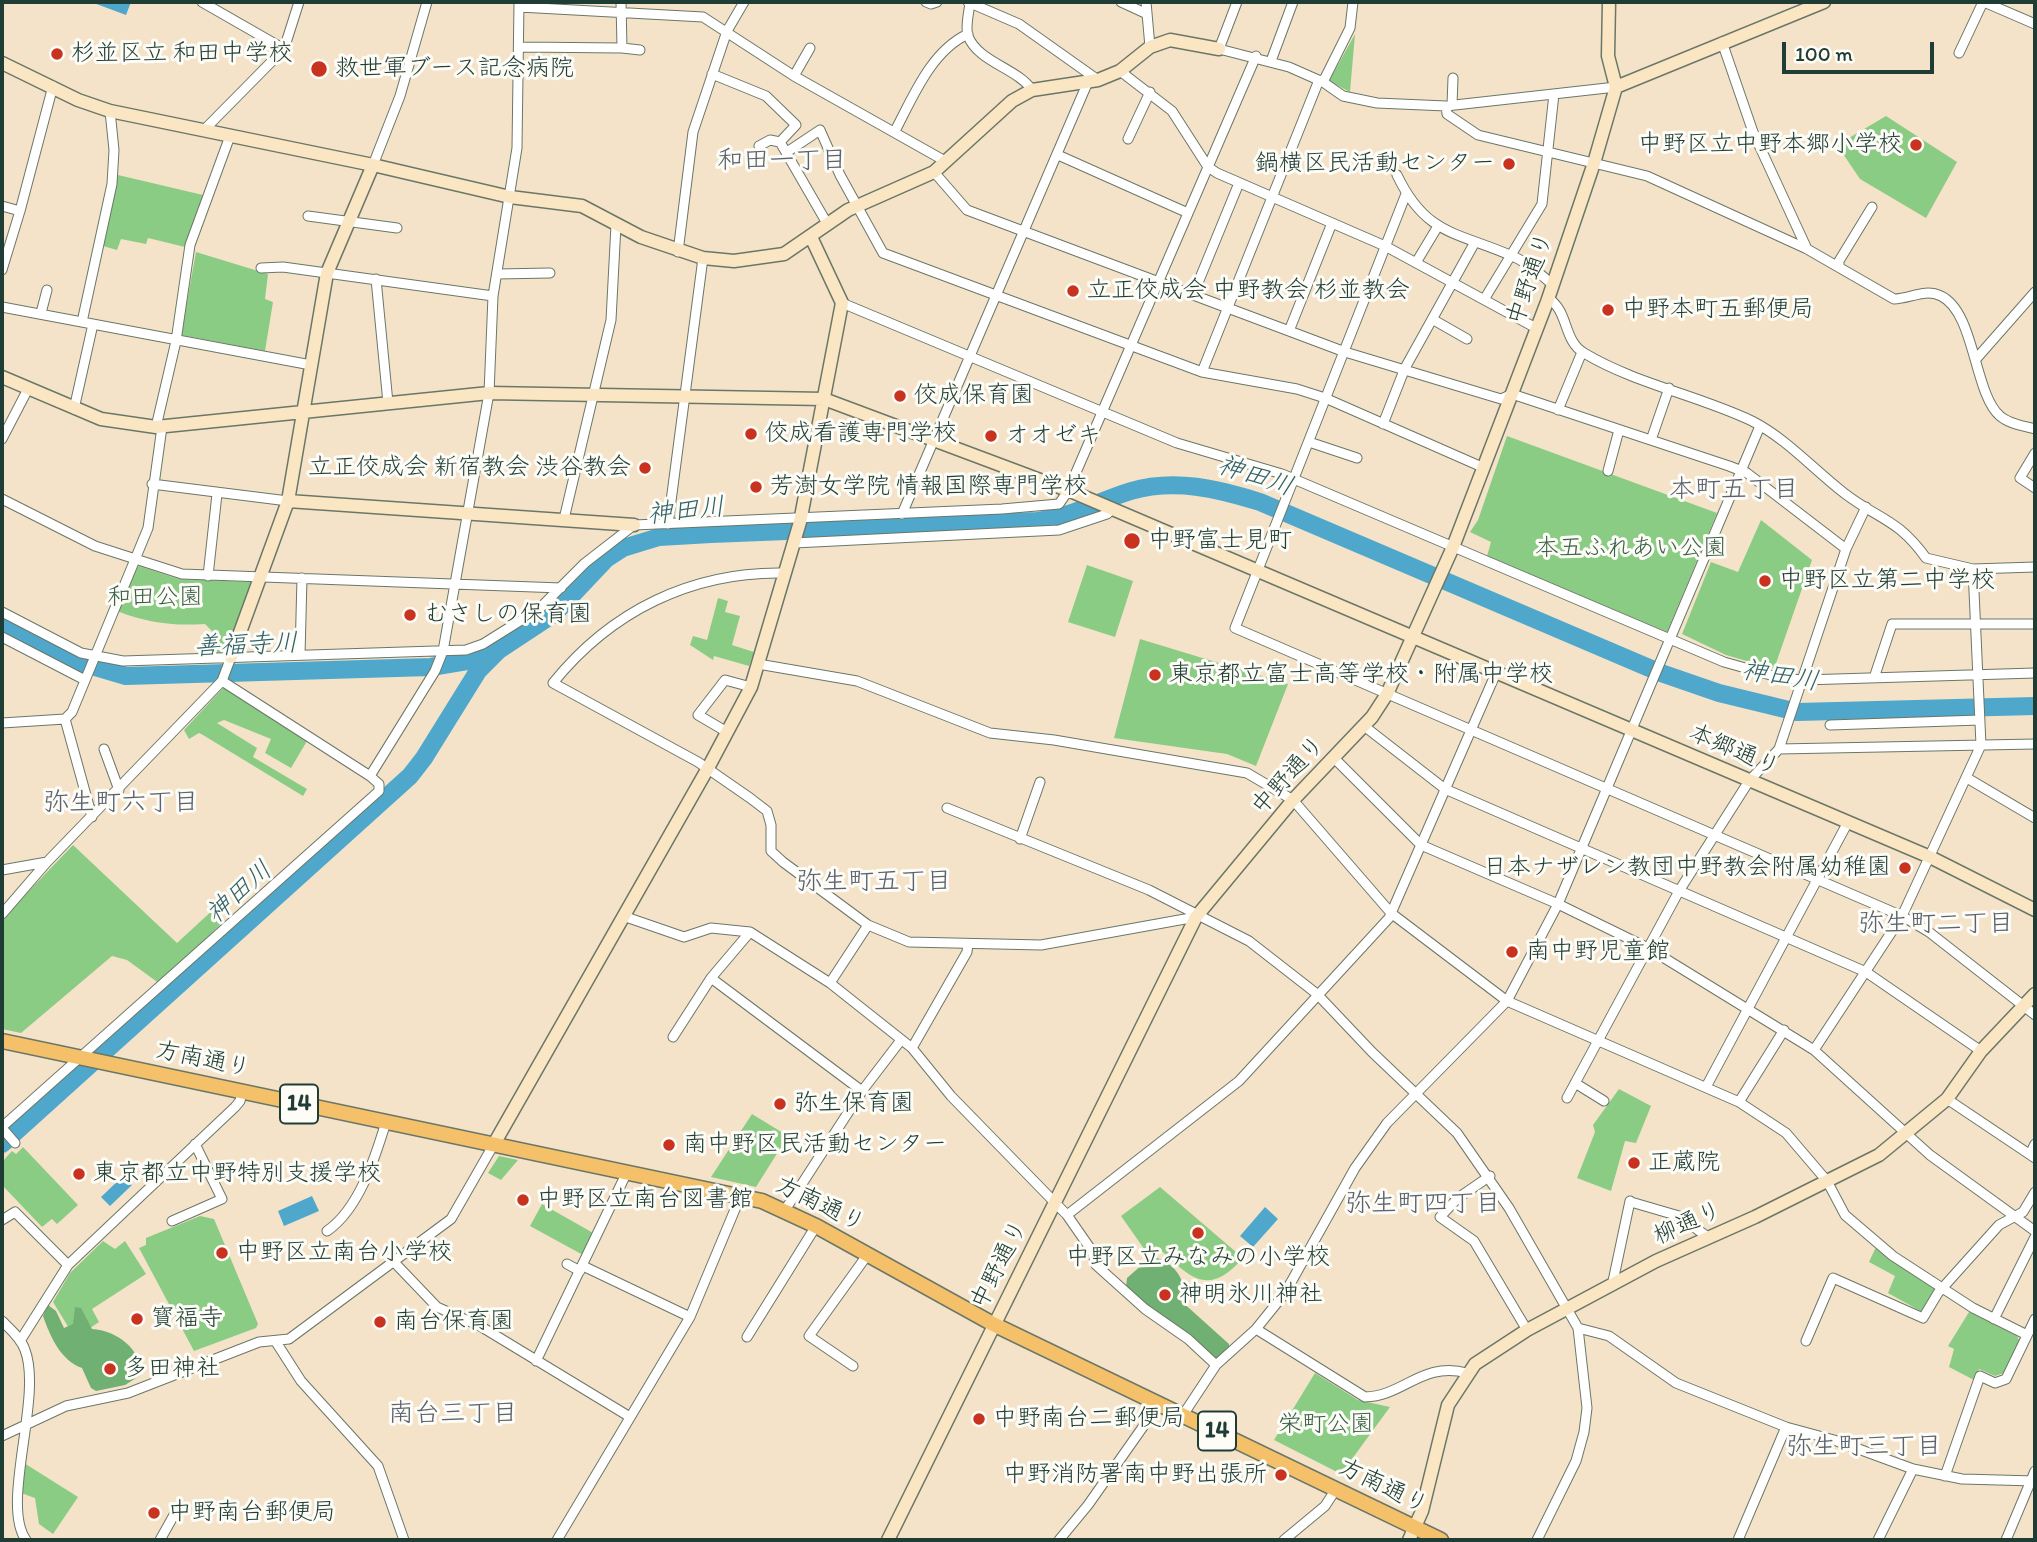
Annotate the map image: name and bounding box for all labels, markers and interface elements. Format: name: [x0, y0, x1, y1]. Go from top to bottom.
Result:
scale bar: [1785, 28, 1937, 72]
place label: 杉並区立 和田中学校: [71, 40, 292, 68]
text: 100 m: [1795, 41, 1853, 66]
marker: 杉並区立 和田中学校: [49, 46, 65, 62]
place label: 救世軍ブース記念病院: [335, 55, 574, 83]
marker: 救世軍ブース記念病院: [309, 59, 329, 79]
place label: 中野区立中野本郷小学校: [1638, 131, 1902, 159]
marker: 中野区立中野本郷小学校: [1908, 137, 1924, 153]
district label: 和田一丁目: [717, 145, 847, 177]
place label: 鍋横区民活動センター: [1255, 150, 1495, 178]
marker: 鍋横区民活動センター: [1501, 156, 1517, 172]
street label: 中野通り: [1502, 229, 1560, 329]
place label: 立正佼成会 中野教会 杉並教会: [1087, 277, 1410, 305]
marker: 立正佼成会 中野教会 杉並教会: [1065, 283, 1081, 299]
place label: 中野本町五郵便局: [1622, 296, 1814, 324]
marker: 中野本町五郵便局: [1600, 302, 1616, 318]
place label: 佼成保育園: [914, 382, 1034, 410]
marker: 佼成保育園: [892, 388, 908, 404]
place label: 佼成看護専門学校: [765, 420, 957, 448]
place label: オオゼキ: [1005, 422, 1101, 450]
marker: 佼成看護専門学校: [743, 426, 759, 442]
marker: オオゼキ: [983, 428, 999, 444]
water label: 神田川: [1213, 450, 1297, 504]
place label: 立正佼成会 新宿教会 渋谷教会: [308, 454, 631, 482]
marker: 立正佼成会 新宿教会 渋谷教会: [637, 460, 653, 476]
place label: 芳澍女学院 情報国際専門学校: [770, 473, 1087, 501]
district label: 本町五丁目: [1669, 474, 1799, 506]
marker: 芳澍女学院 情報国際専門学校: [748, 479, 764, 495]
water label: 神田川: [646, 492, 726, 532]
place label: 中野富士見町: [1148, 527, 1292, 555]
marker: 中野富士見町: [1122, 531, 1142, 551]
park label: 本五ふれあい公園: [1535, 535, 1727, 563]
place label: 中野区立第二中学校: [1779, 567, 1995, 595]
marker: 中野区立第二中学校: [1757, 573, 1773, 589]
park label: 和田公園: [107, 584, 203, 612]
place label: むさしの保育園: [424, 601, 592, 629]
marker: むさしの保育園: [402, 607, 418, 623]
water label: 善福寺川: [193, 629, 299, 663]
water label: 神田川: [1739, 655, 1821, 699]
place label: 東京都立富士高等学校・附属中学校: [1169, 661, 1553, 689]
marker: 東京都立富士高等学校・附属中学校: [1147, 667, 1163, 683]
street label: 本郷通り: [1684, 719, 1784, 783]
street label: 中野通り: [1246, 731, 1332, 821]
district label: 弥生町六丁目: [43, 787, 199, 819]
place label: 日本ナザレン教団中野教会附属幼稚園: [1483, 854, 1891, 882]
water label: 神田川: [201, 855, 279, 931]
marker: 日本ナザレン教団中野教会附属幼稚園: [1897, 860, 1913, 876]
district label: 弥生町五丁目: [796, 866, 952, 898]
district label: 弥生町二丁目: [1858, 908, 2014, 940]
place label: 南中野児童館: [1526, 938, 1670, 966]
marker: 南中野児童館: [1504, 944, 1520, 960]
street label: 方南通り: [153, 1036, 253, 1084]
road number: 14: [280, 1084, 318, 1124]
place label: 弥生保育園: [794, 1090, 914, 1118]
marker: 弥生保育園: [772, 1096, 788, 1112]
place label: 南中野区民活動センター: [683, 1131, 947, 1159]
marker: 南中野区民活動センター: [661, 1137, 677, 1153]
place label: 正蔵院: [1648, 1149, 1720, 1177]
marker: 正蔵院: [1626, 1155, 1642, 1171]
place label: 東京都立中野特別支援学校: [93, 1160, 381, 1188]
marker: 東京都立中野特別支援学校: [71, 1166, 87, 1182]
street label: 方南通り: [771, 1171, 869, 1239]
place label: 中野区立南台図書館: [537, 1186, 753, 1214]
district label: 弥生町四丁目: [1345, 1188, 1501, 1220]
marker: 中野区立南台図書館: [515, 1192, 531, 1208]
street label: 柳通り: [1649, 1196, 1727, 1252]
street label: 中野通り: [965, 1216, 1035, 1314]
marker: 中野区立みなみの小学校: [1190, 1225, 1206, 1241]
place label: 中野区立南台小学校: [236, 1239, 452, 1267]
place label: 中野区立みなみの小学校: [1066, 1244, 1330, 1272]
marker: 中野区立南台小学校: [214, 1245, 230, 1261]
place label: 神明氷川神社: [1179, 1281, 1323, 1309]
marker: 神明氷川神社: [1157, 1287, 1173, 1303]
place label: 寳福寺: [151, 1305, 223, 1333]
place label: 南台保育園: [394, 1308, 514, 1336]
marker: 寳福寺: [129, 1311, 145, 1327]
marker: 南台保育園: [372, 1314, 388, 1330]
place label: 多田神社: [124, 1355, 220, 1383]
marker: 多田神社: [102, 1361, 118, 1377]
district label: 南台三丁目: [388, 1398, 518, 1430]
place label: 中野南台二郵便局: [993, 1405, 1185, 1433]
marker: 中野南台二郵便局: [971, 1411, 987, 1427]
park label: 栄町公園: [1278, 1411, 1374, 1439]
road number: 14: [1198, 1412, 1236, 1450]
district label: 弥生町三丁目: [1786, 1431, 1942, 1463]
street label: 方南通り: [1334, 1453, 1432, 1521]
place label: 中野消防署南中野出張所: [1003, 1461, 1267, 1489]
marker: 中野消防署南中野出張所: [1273, 1467, 1289, 1483]
place label: 中野南台郵便局: [168, 1499, 336, 1527]
marker: 中野南台郵便局: [146, 1505, 162, 1521]

